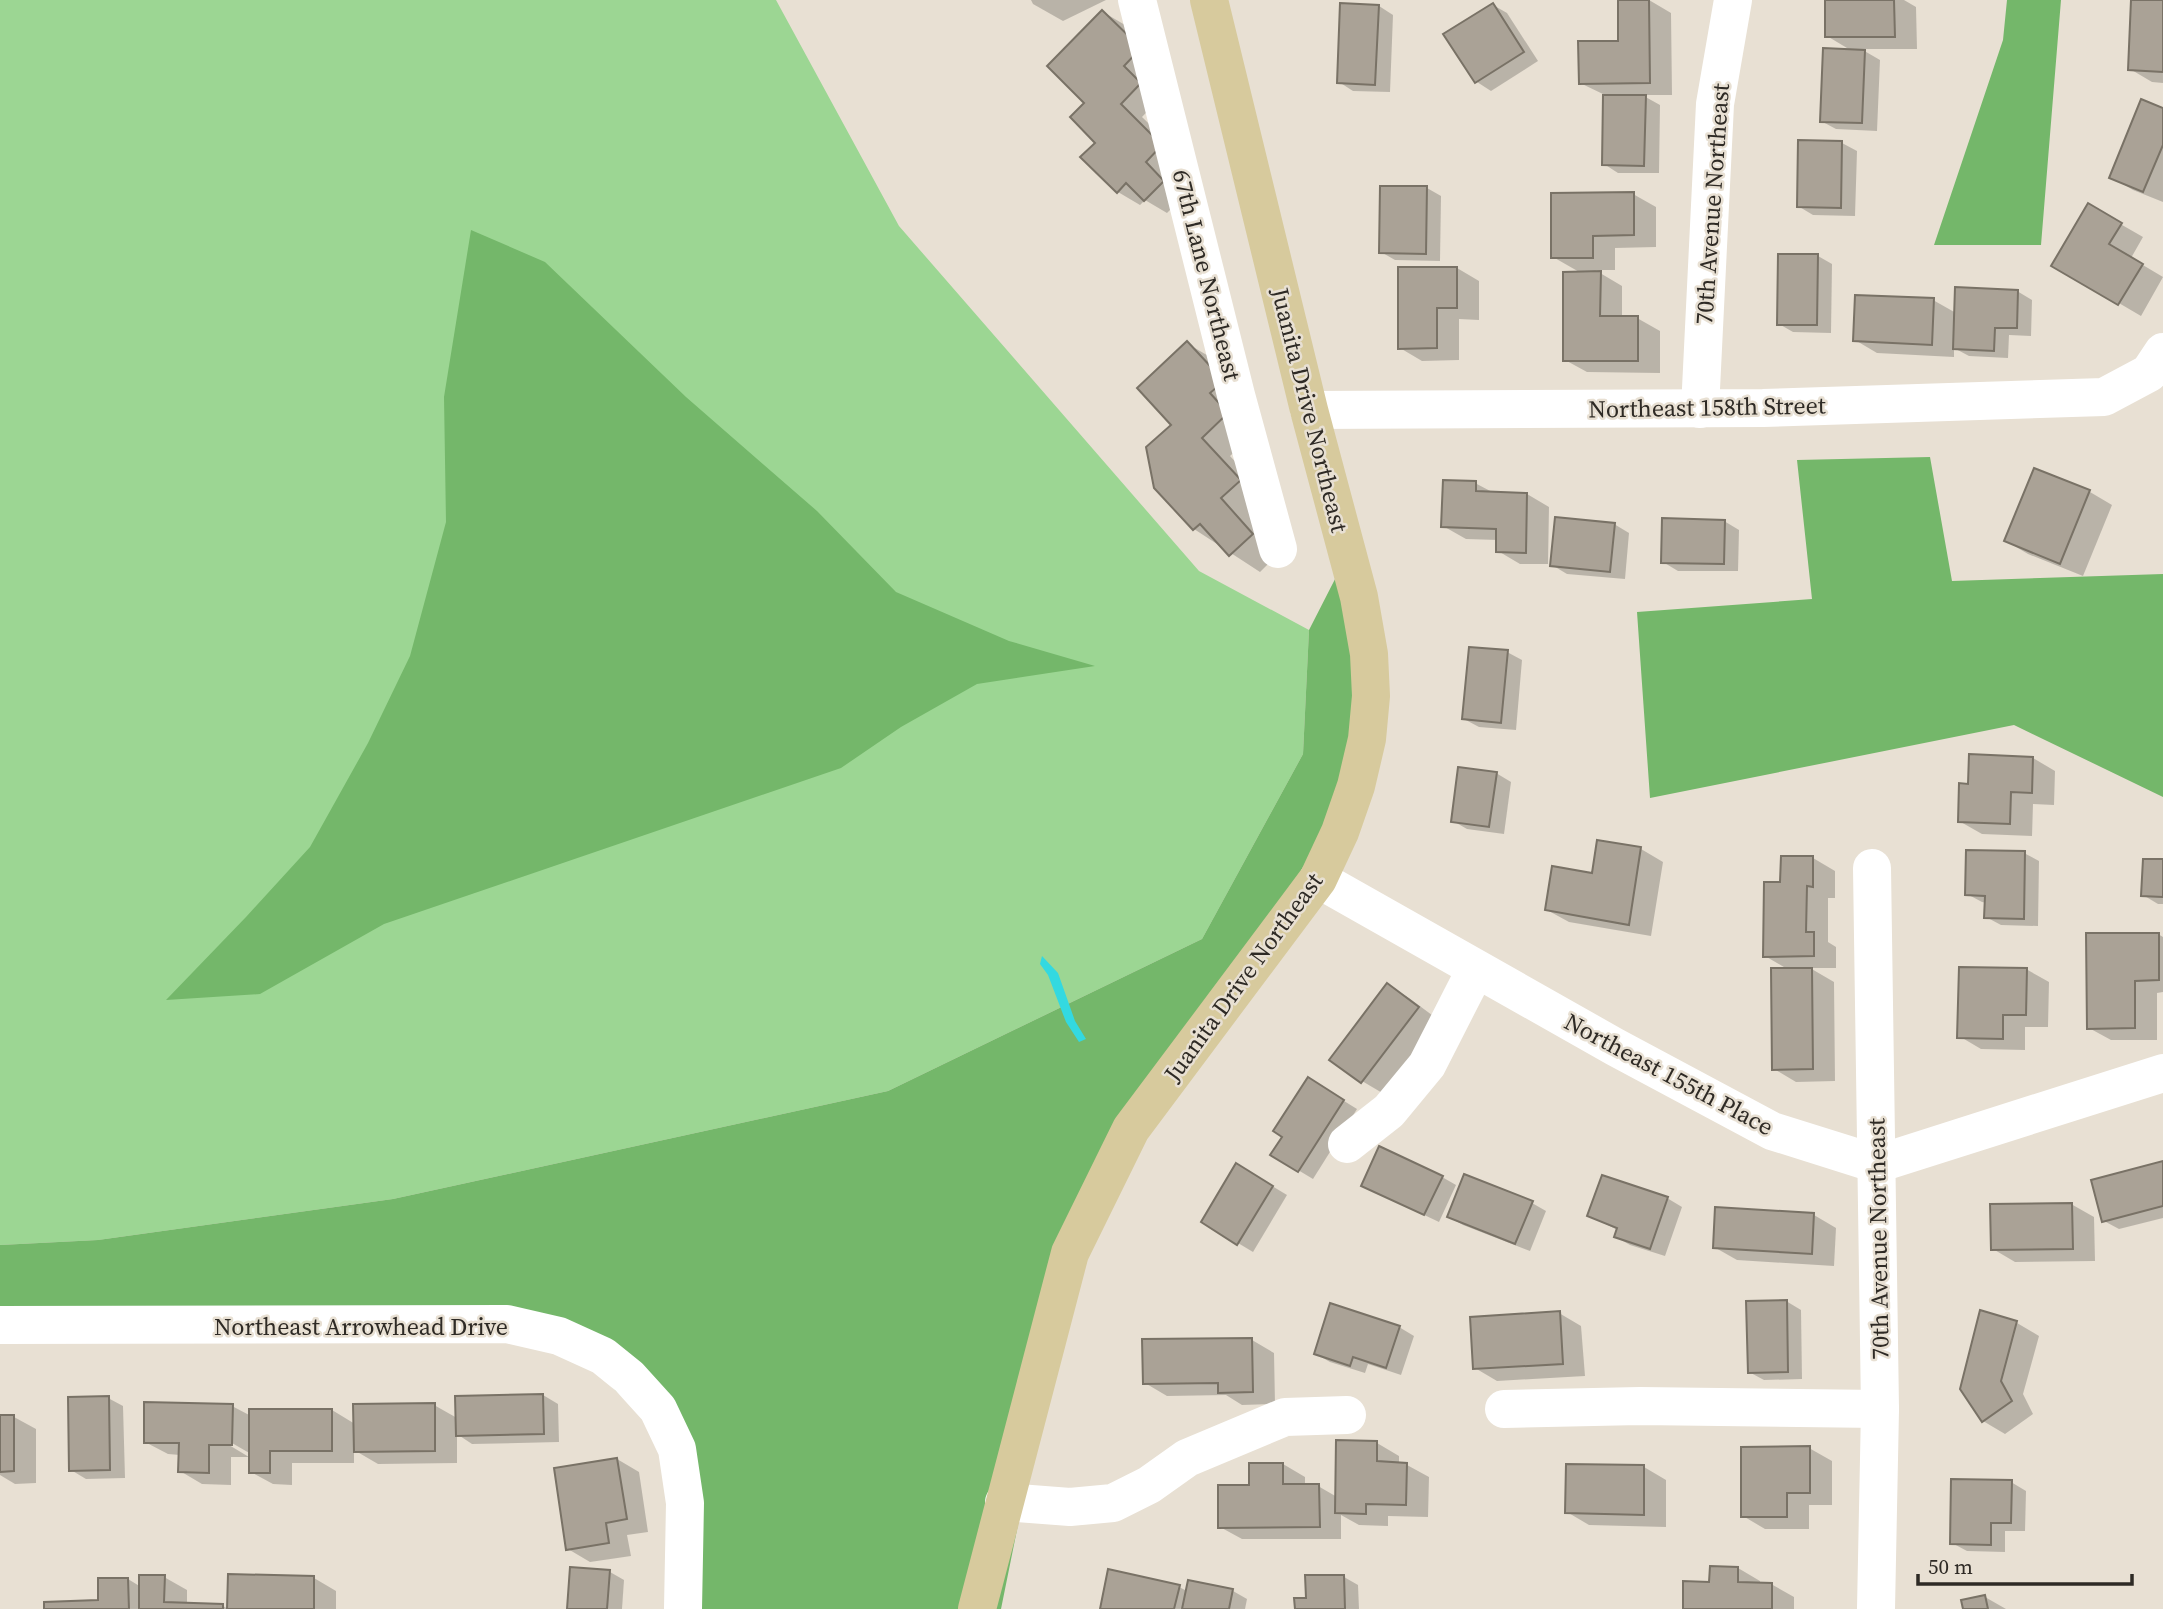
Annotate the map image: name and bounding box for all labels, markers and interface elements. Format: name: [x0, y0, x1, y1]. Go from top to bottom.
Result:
street label: 70th Avenue Northeast: [1687, 82, 1737, 326]
street label: 67th Lane Northeast: [1165, 166, 1249, 384]
street label: Juanita Drive Northeast: [1263, 283, 1356, 536]
street label: Northeast 158th Street: [1588, 388, 1826, 426]
street label: Juanita Drive Northeast: [1155, 866, 1330, 1089]
street label: Northeast 155th Place: [1559, 1005, 1779, 1143]
street label: 70th Avenue Northeast: [1859, 1118, 1897, 1360]
street label: Northeast Arrowhead Drive: [214, 1310, 508, 1343]
scale bar: [1918, 1542, 2132, 1586]
text: 50 m: [1928, 1552, 1973, 1581]

